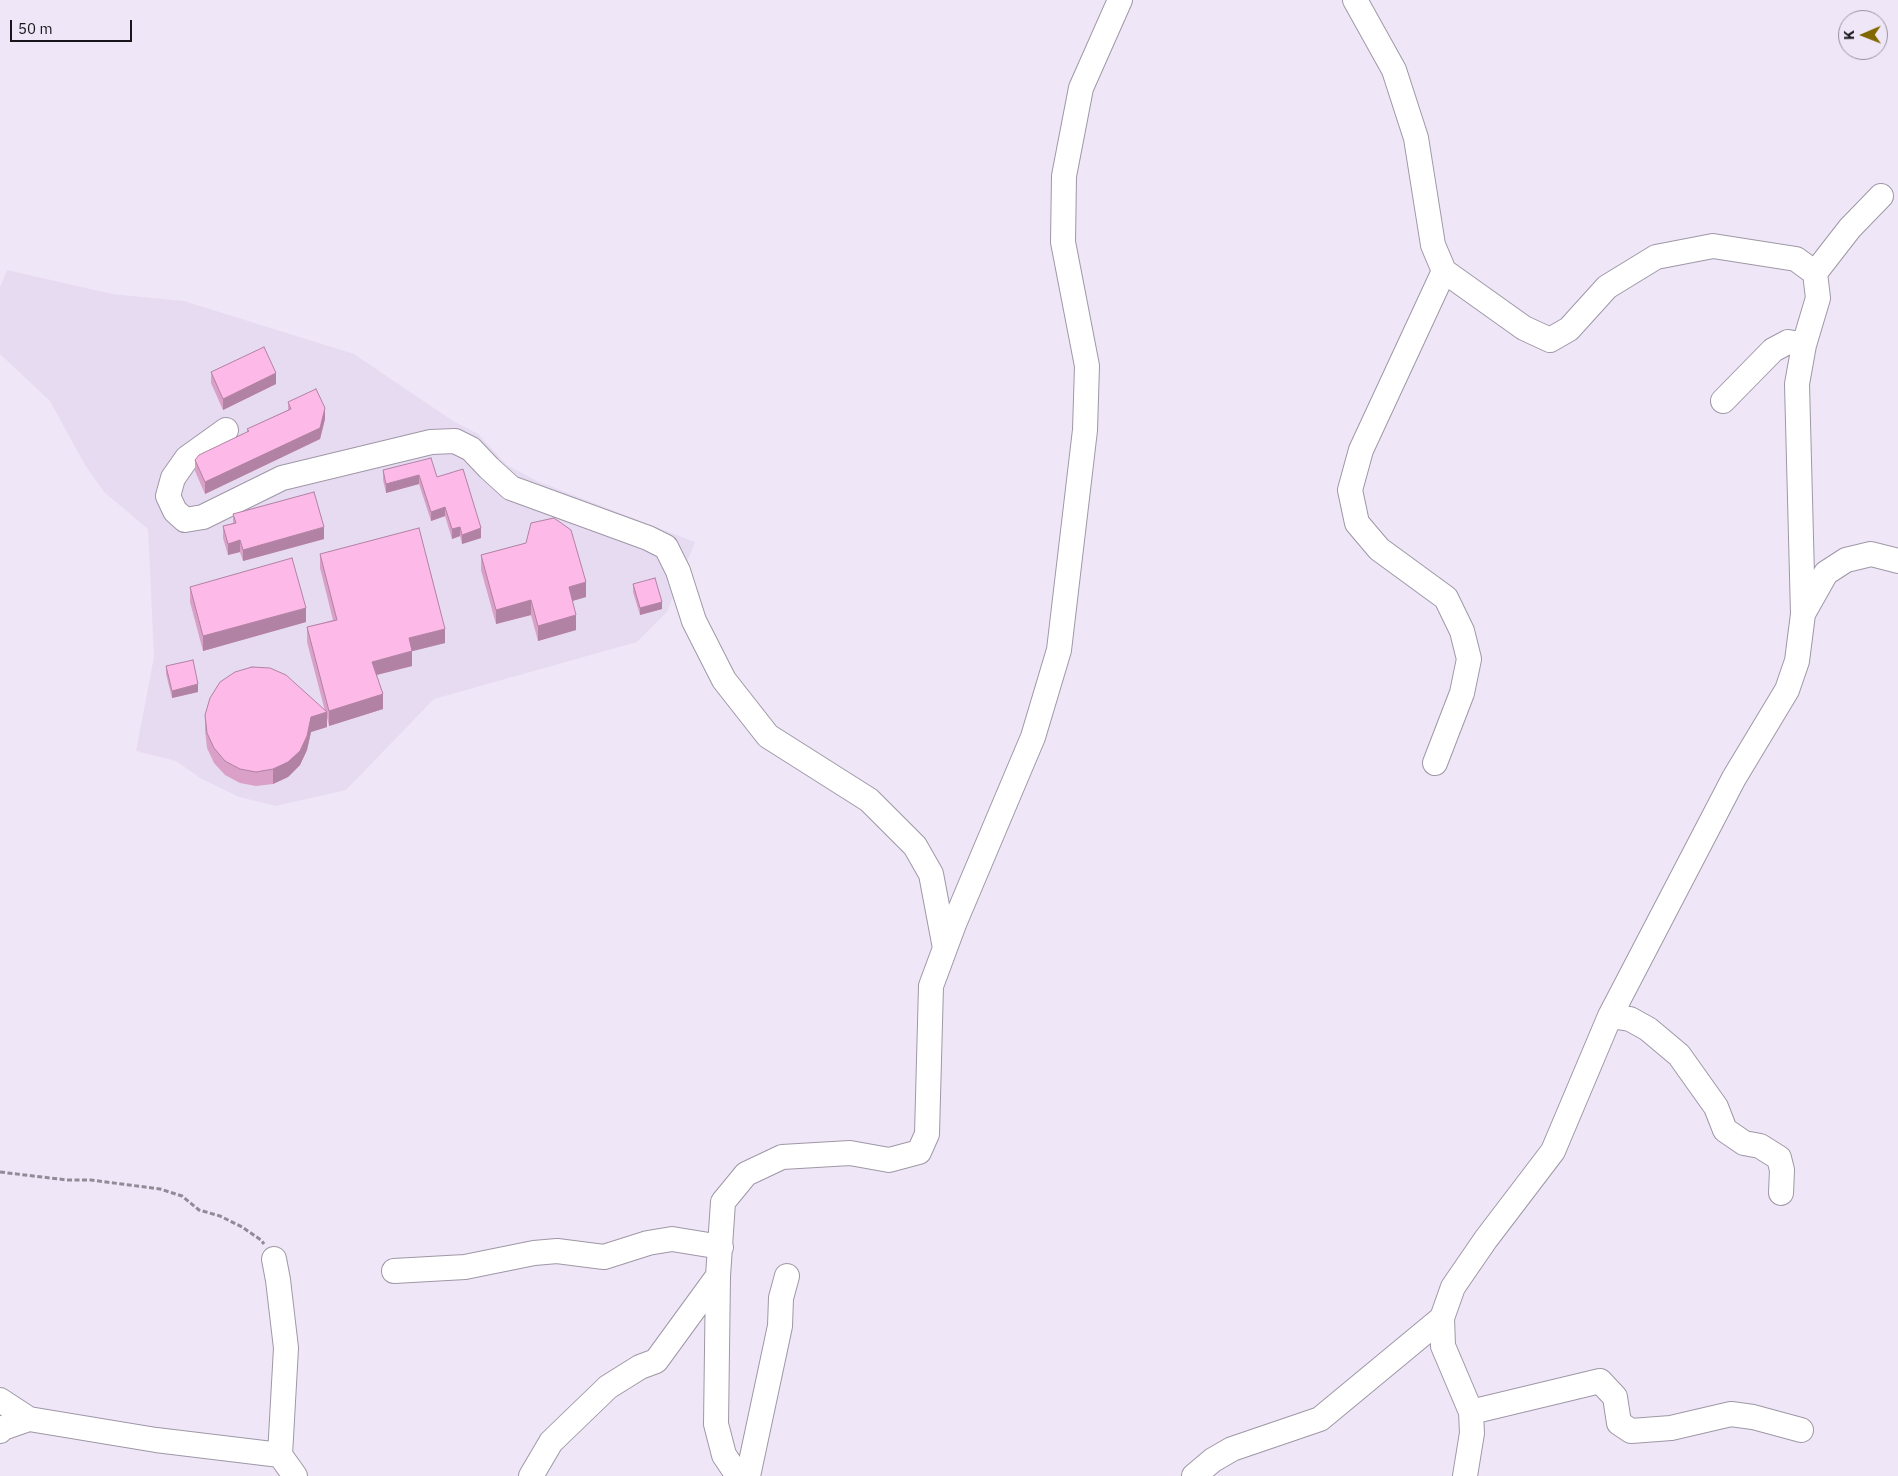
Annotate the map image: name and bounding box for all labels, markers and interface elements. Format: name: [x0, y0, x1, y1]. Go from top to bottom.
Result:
scale bar: [12, 10, 135, 42]
north arrow: [1838, 10, 1888, 60]
text: 50 m: [18, 19, 53, 38]
text: K: [1840, 30, 1858, 40]

